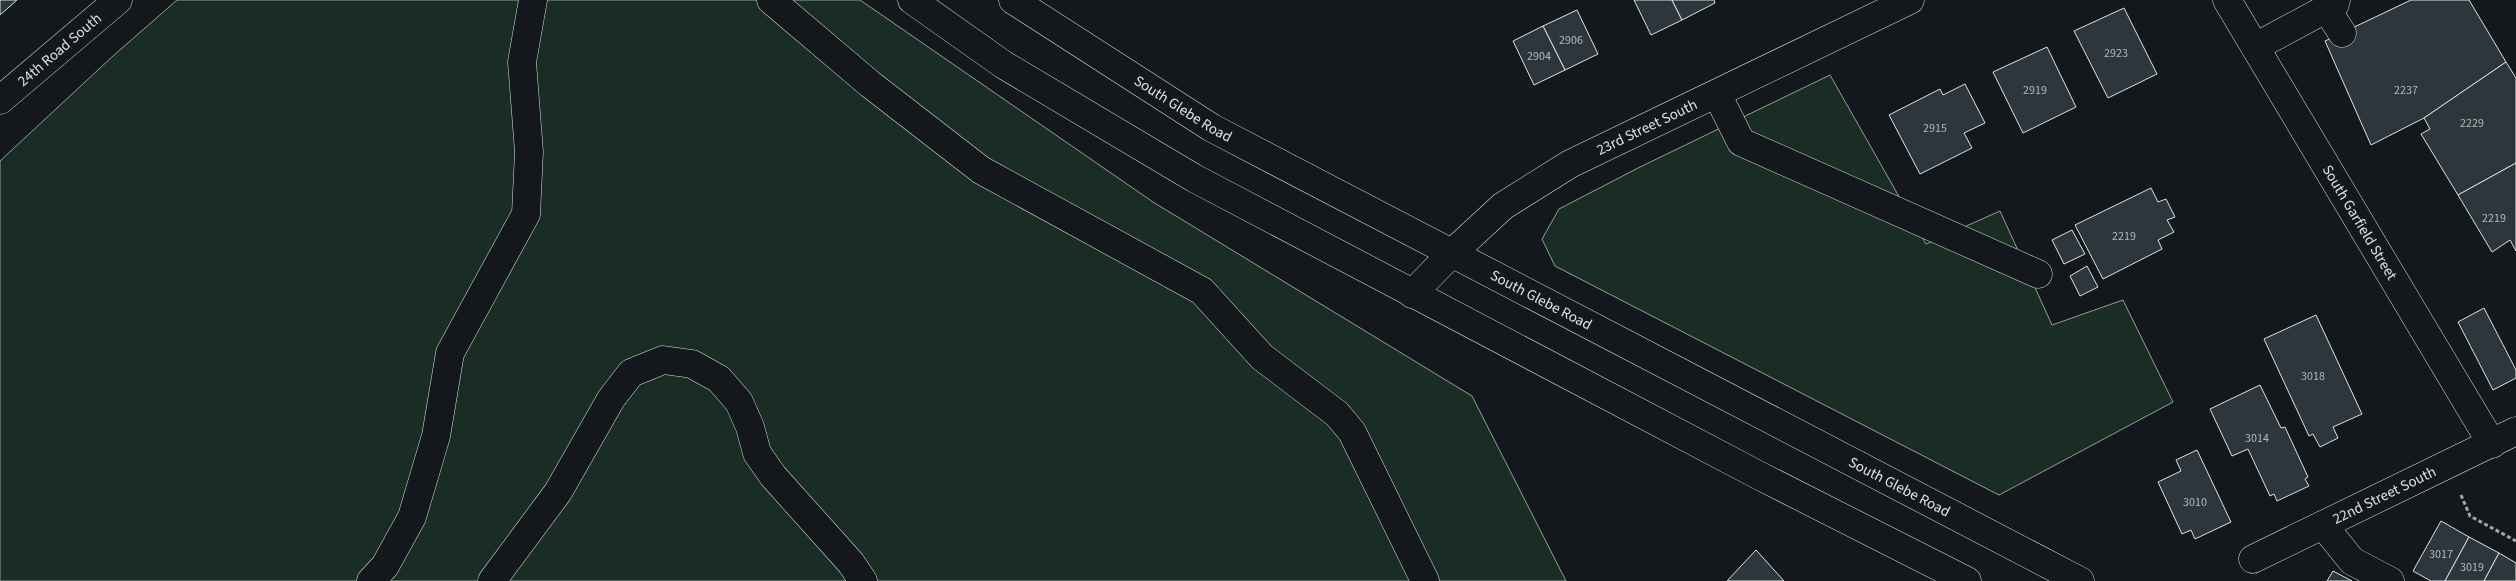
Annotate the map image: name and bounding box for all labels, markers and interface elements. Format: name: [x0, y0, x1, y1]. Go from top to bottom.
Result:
street label: 24th Road South: [13, 8, 106, 91]
house number: 2906: [1559, 32, 1583, 49]
house number: 2923: [2104, 45, 2128, 62]
house number: 2904: [1527, 48, 1551, 65]
street label: South Glebe Road: [1130, 70, 1236, 147]
house number: 2919: [2023, 82, 2047, 99]
house number: 2237: [2394, 82, 2418, 99]
street label: 23rd Street South: [1593, 94, 1701, 160]
house number: 2229: [2460, 115, 2484, 132]
house number: 2915: [1923, 120, 1947, 137]
street label: South Garfield Street: [2317, 161, 2402, 284]
house number: 2219: [2482, 210, 2506, 227]
house number: 2219: [2112, 228, 2136, 245]
street label: South Glebe Road: [1487, 265, 1596, 335]
house number: 3018: [2301, 368, 2325, 385]
house number: 3014: [2245, 430, 2269, 447]
street label: South Glebe Road: [1845, 452, 1954, 522]
street label: 22nd Street South: [2329, 461, 2440, 529]
house number: 3010: [2183, 494, 2207, 511]
house number: 3017: [2429, 546, 2453, 563]
house number: 3019: [2460, 559, 2484, 576]

